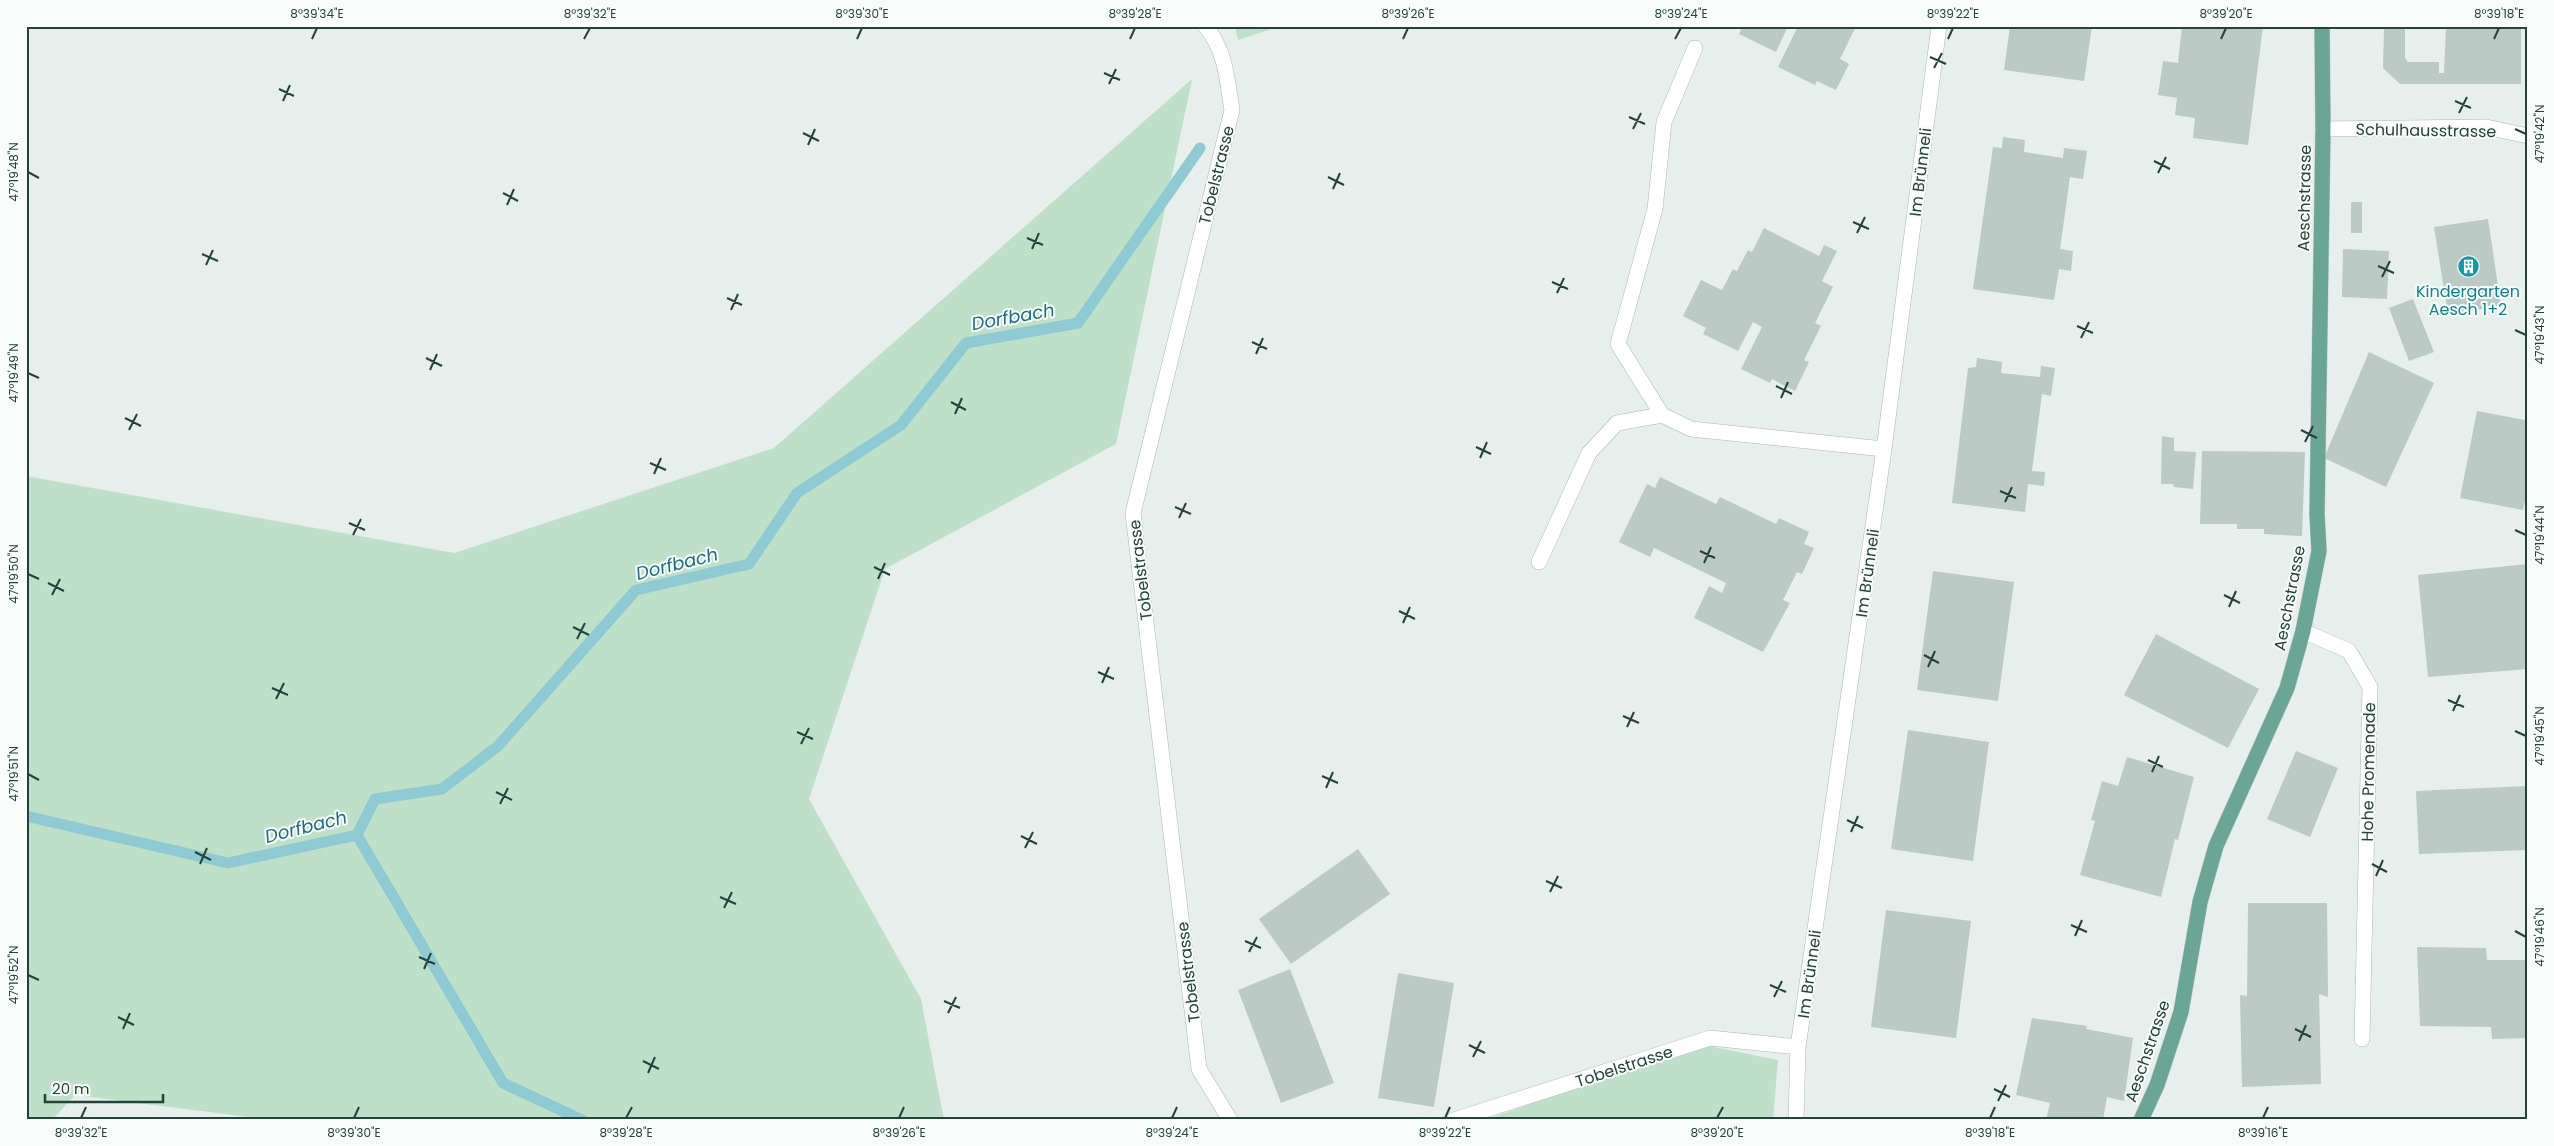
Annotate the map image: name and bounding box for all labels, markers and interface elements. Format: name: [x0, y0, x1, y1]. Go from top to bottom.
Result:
text: 8°39'34"E: [290, 5, 344, 22]
text: 8°39'32"E: [564, 5, 616, 22]
text: 8°39'30"E: [835, 5, 889, 22]
text: 8°39'28"E: [1108, 5, 1162, 22]
text: 8°39'26"E: [1381, 5, 1435, 22]
text: 8°39'24"E: [1654, 5, 1708, 22]
text: 8°39'22"E: [1927, 5, 1979, 22]
text: 8°39'20"E: [2199, 5, 2253, 22]
text: 8°39'18"E: [2474, 5, 2524, 22]
text: 47°19'42"N: [2531, 105, 2548, 163]
street label: Schulhausstrasse: [2355, 118, 2497, 143]
street label: Tobelstrasse: [1193, 123, 1240, 227]
street label: Im Brünneli: [1904, 126, 1937, 218]
text: 47°19'48"N: [5, 142, 22, 202]
street label: Aeschstrasse: [2292, 144, 2317, 251]
building icon: Kindergarten Aesch 1+2: [2456, 255, 2480, 279]
place label: Kindergarten Aesch 1+2: [2416, 280, 2520, 321]
water label: Dorfbach: [970, 297, 1056, 336]
text: 47°19'43"N: [2531, 306, 2548, 364]
text: 47°19'49"N: [5, 343, 22, 403]
text: 47°19'44"N: [2531, 505, 2548, 565]
street label: Tobelstrasse: [1123, 518, 1158, 622]
street label: Im Brünneli: [1850, 527, 1885, 619]
water label: Dorfbach: [633, 541, 720, 586]
text: 47°19'50"N: [5, 544, 22, 604]
street label: Aeschstrasse: [2268, 544, 2311, 653]
street label: Hohe Promenade: [2356, 702, 2381, 842]
text: 47°19'45"N: [2531, 706, 2548, 766]
text: 47°19'51"N: [5, 746, 22, 802]
water label: Dorfbach: [262, 804, 349, 849]
text: 47°19'46"N: [2531, 907, 2548, 967]
street label: Tobelstrasse: [1171, 920, 1206, 1024]
street label: Im Brünneli: [1792, 928, 1827, 1020]
text: 47°19'52"N: [5, 946, 22, 1004]
street label: Aeschstrasse: [2119, 997, 2176, 1105]
street label: Tobelstrasse: [1572, 1040, 1676, 1093]
scale bar: [45, 1071, 162, 1103]
text: 20 m: [52, 1078, 90, 1099]
text: 8°39'32"E: [55, 1124, 107, 1141]
text: 8°39'30"E: [327, 1124, 381, 1141]
text: 8°39'28"E: [599, 1124, 653, 1141]
text: 8°39'26"E: [872, 1124, 926, 1141]
text: 8°39'24"E: [1145, 1124, 1199, 1141]
text: 8°39'22"E: [1419, 1124, 1471, 1141]
text: 8°39'20"E: [1690, 1124, 1744, 1141]
text: 8°39'18"E: [1965, 1124, 2015, 1141]
text: 8°39'16"E: [2238, 1124, 2288, 1141]

